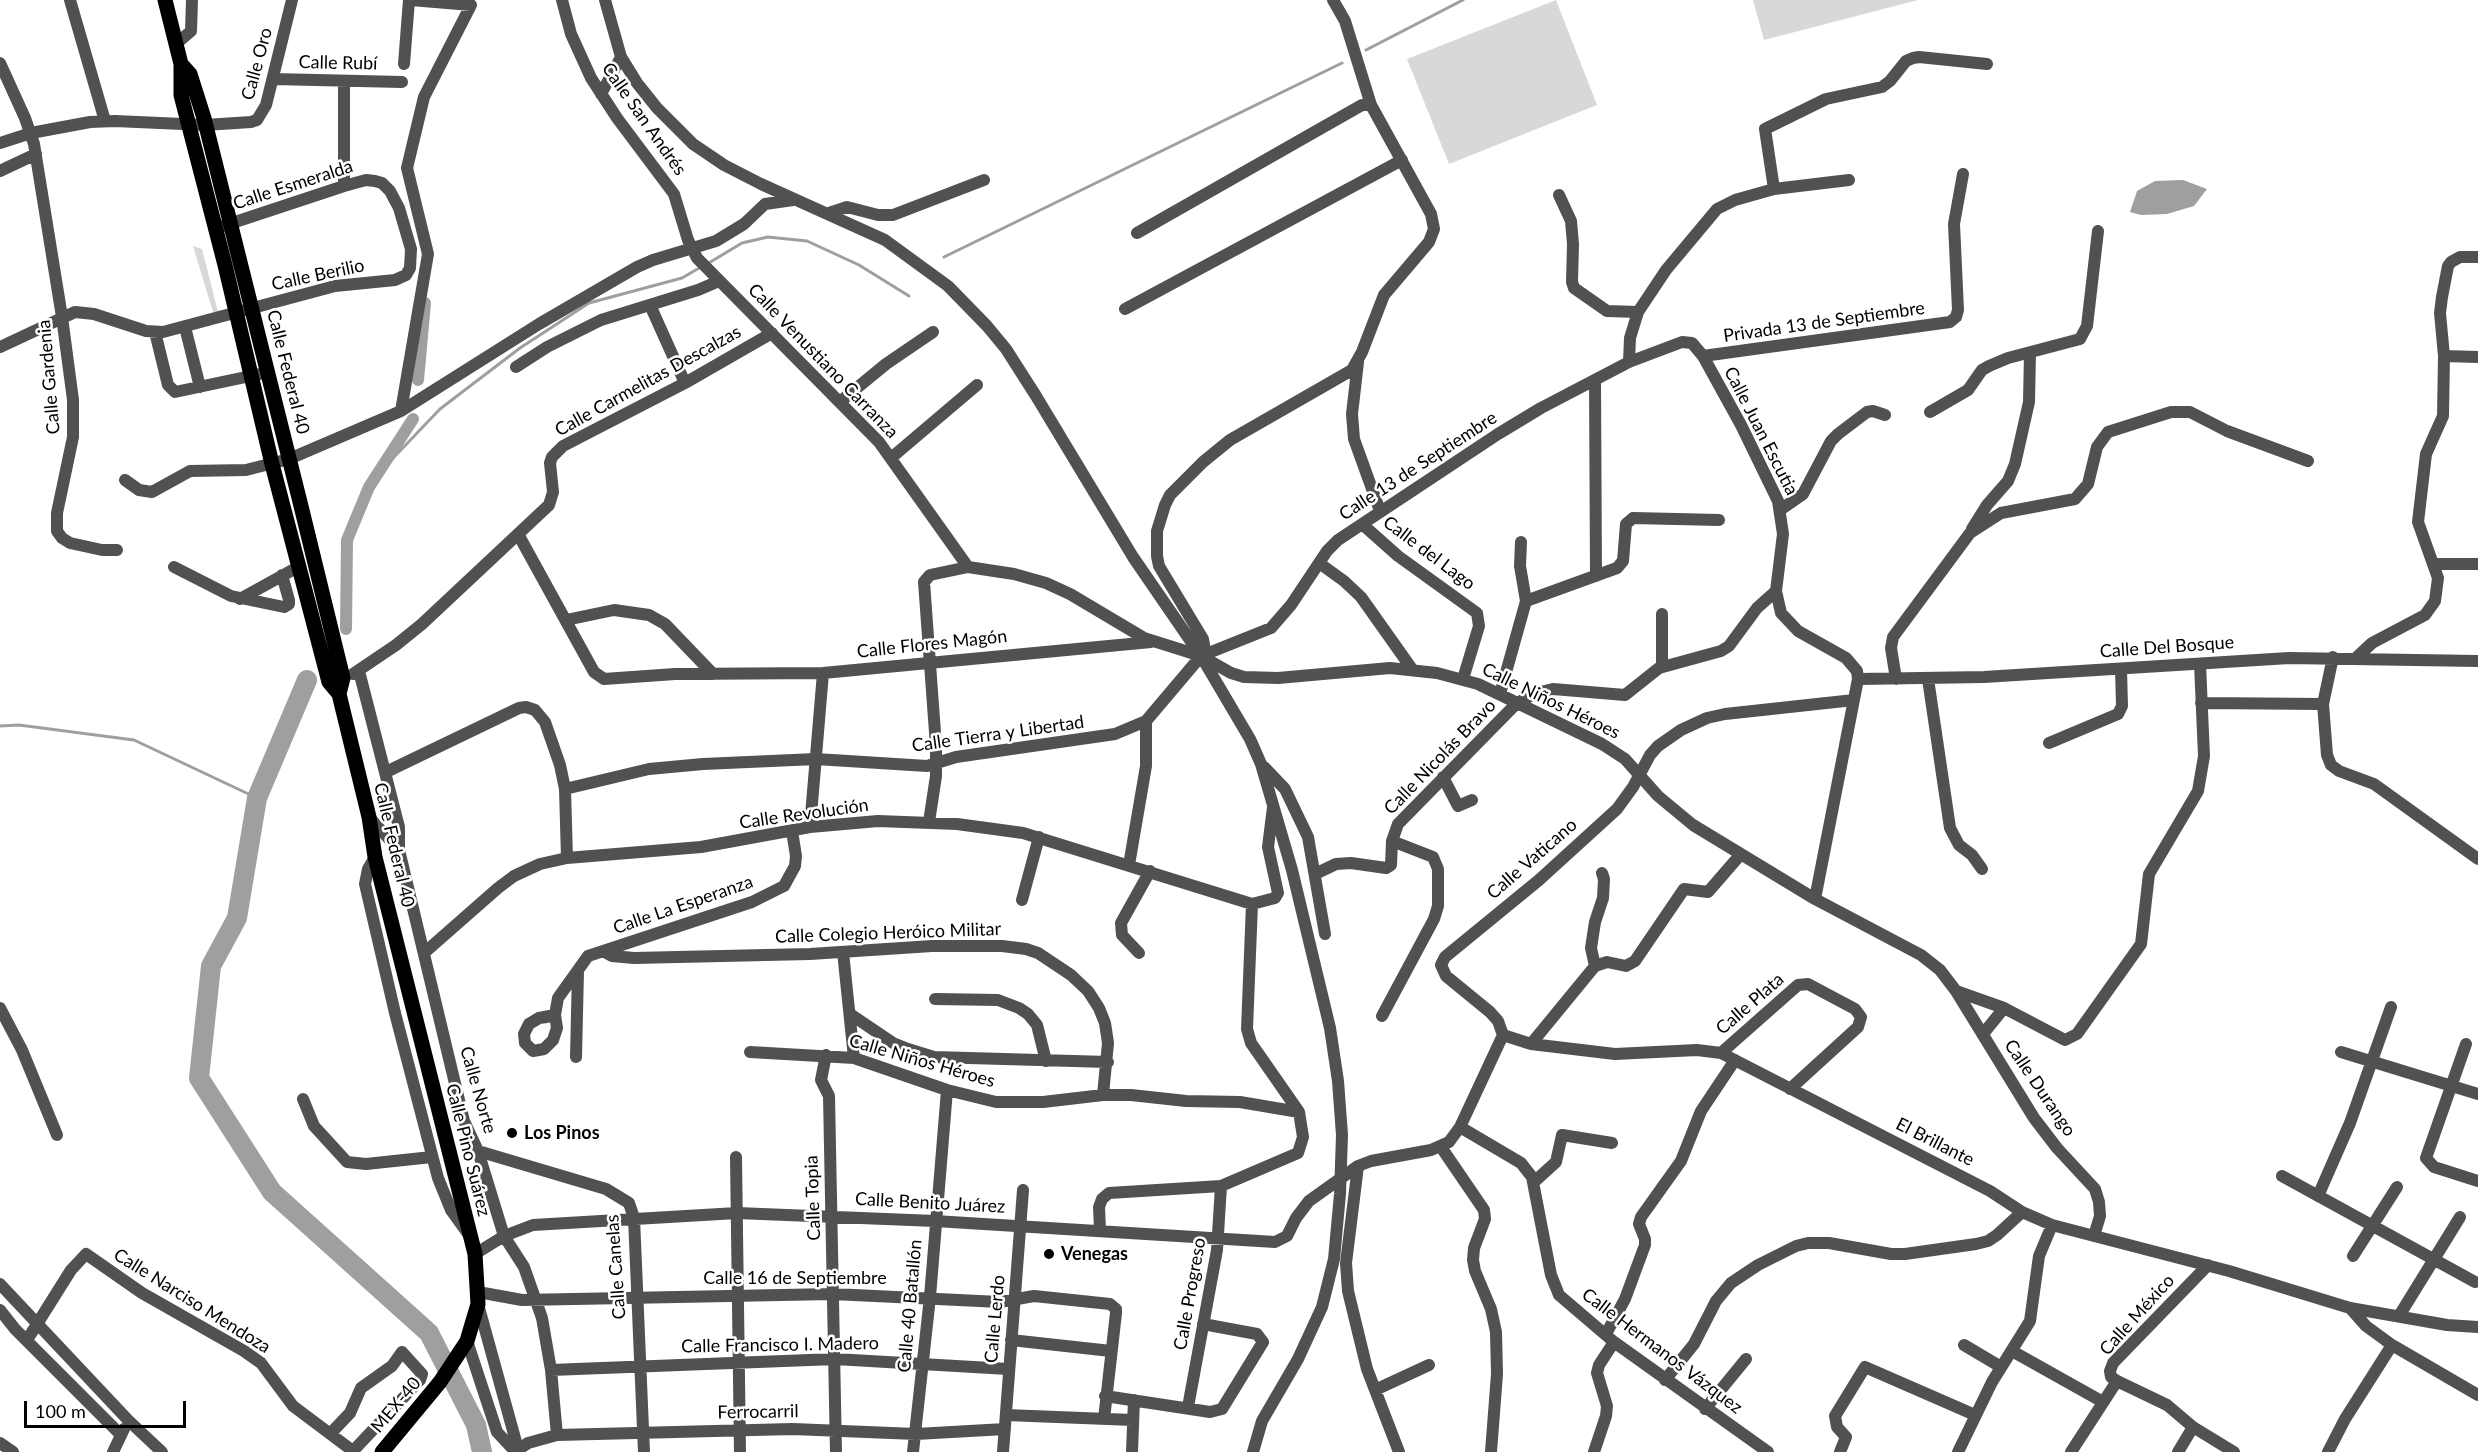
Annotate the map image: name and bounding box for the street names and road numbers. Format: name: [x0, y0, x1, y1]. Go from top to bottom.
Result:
street label: Calle Oro: [237, 25, 277, 103]
street label: Calle Rubí: [298, 52, 378, 74]
street label: Calle San Andrés: [597, 59, 691, 179]
street label: Calle Esmeralda: [230, 155, 356, 215]
street label: Calle Berilio: [270, 255, 366, 295]
street label: Calle Venustiano Carranza: [743, 279, 903, 443]
street label: Privada 13 de Septiembre: [1722, 297, 1926, 347]
street label: Calle Federal 40: [262, 308, 314, 436]
street label: Calle Gardenia: [33, 319, 65, 435]
street label: Calle Carmelitas Descalzas: [551, 321, 745, 441]
street label: Calle Juan Escutia: [1719, 363, 1803, 499]
street label: Calle 13 de Septiembre: [1335, 407, 1501, 525]
street label: Calle del Lago: [1379, 511, 1479, 595]
street label: Calle Flores Magón: [856, 625, 1008, 663]
street label: Calle Del Bosque: [2099, 632, 2235, 662]
street label: Calle Niños Héroes: [1478, 658, 1624, 744]
street label: Calle Nicolás Bravo: [1380, 695, 1500, 819]
street label: Calle Tierra y Libertad: [911, 711, 1085, 757]
street label: Calle Federal 40: [369, 781, 419, 909]
street label: Calle Revolución: [738, 794, 870, 834]
street label: Calle Vaticano: [1483, 814, 1581, 904]
street label: Calle La Esperanza: [610, 871, 756, 939]
street label: Calle Colegio Heróico Militar: [775, 918, 1001, 948]
street label: Calle Plata: [1712, 969, 1788, 1039]
street label: Calle Niños Héroes: [847, 1030, 997, 1092]
street label: Calle Durango: [2000, 1036, 2080, 1140]
street label: Calle Norte: [455, 1044, 501, 1136]
street label: Calle Pino Suárez: [441, 1081, 495, 1219]
street label: El Brillante: [1892, 1113, 1978, 1171]
street label: Calle Topia: [801, 1155, 825, 1241]
street label: Calle Benito Juárez: [854, 1188, 1006, 1218]
street label: Calle Canelas: [602, 1214, 630, 1320]
street label: Calle Progreso: [1170, 1236, 1210, 1352]
street label: Calle 40 Batallón: [893, 1239, 927, 1373]
street label: Calle Narciso Mendoza: [110, 1244, 274, 1358]
street label: Calle 16 de Septiembre: [703, 1267, 887, 1289]
street label: Calle México: [2095, 1270, 2179, 1360]
street label: Calle Lerdo: [980, 1274, 1010, 1364]
street label: Calle Hermanos Vázquez: [1578, 1284, 1746, 1418]
street label: Calle Francisco I. Madero: [681, 1332, 879, 1358]
street label: MEX-40: [367, 1373, 425, 1437]
street label: Ferrocarril: [717, 1400, 799, 1424]

